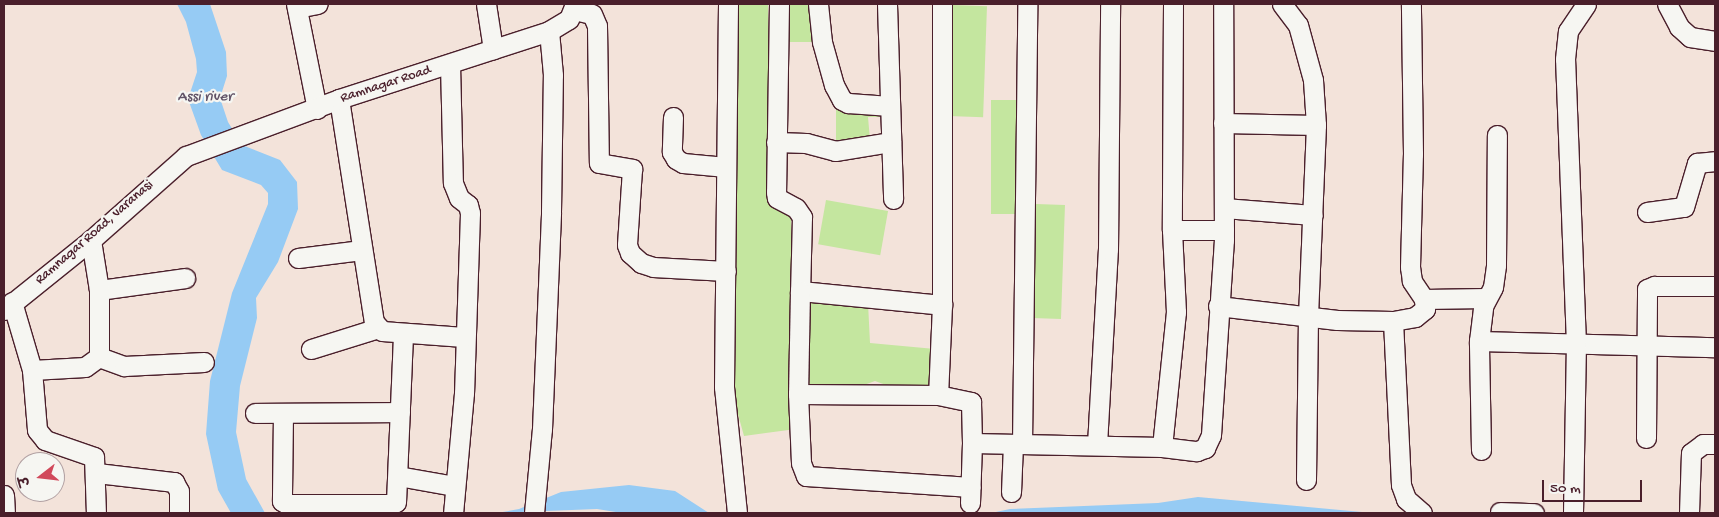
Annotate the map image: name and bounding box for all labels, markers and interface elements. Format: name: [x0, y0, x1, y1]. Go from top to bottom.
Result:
street label: Ramnagar Road: [339, 62, 433, 108]
water label: Assi river: [178, 89, 232, 107]
street label: Ramnagar Road, varanasi: [32, 177, 158, 289]
north arrow: [15, 452, 65, 502]
scale bar: [1544, 470, 1644, 502]
text: उ: [17, 474, 36, 488]
text: 50 m: [1550, 480, 1581, 498]

